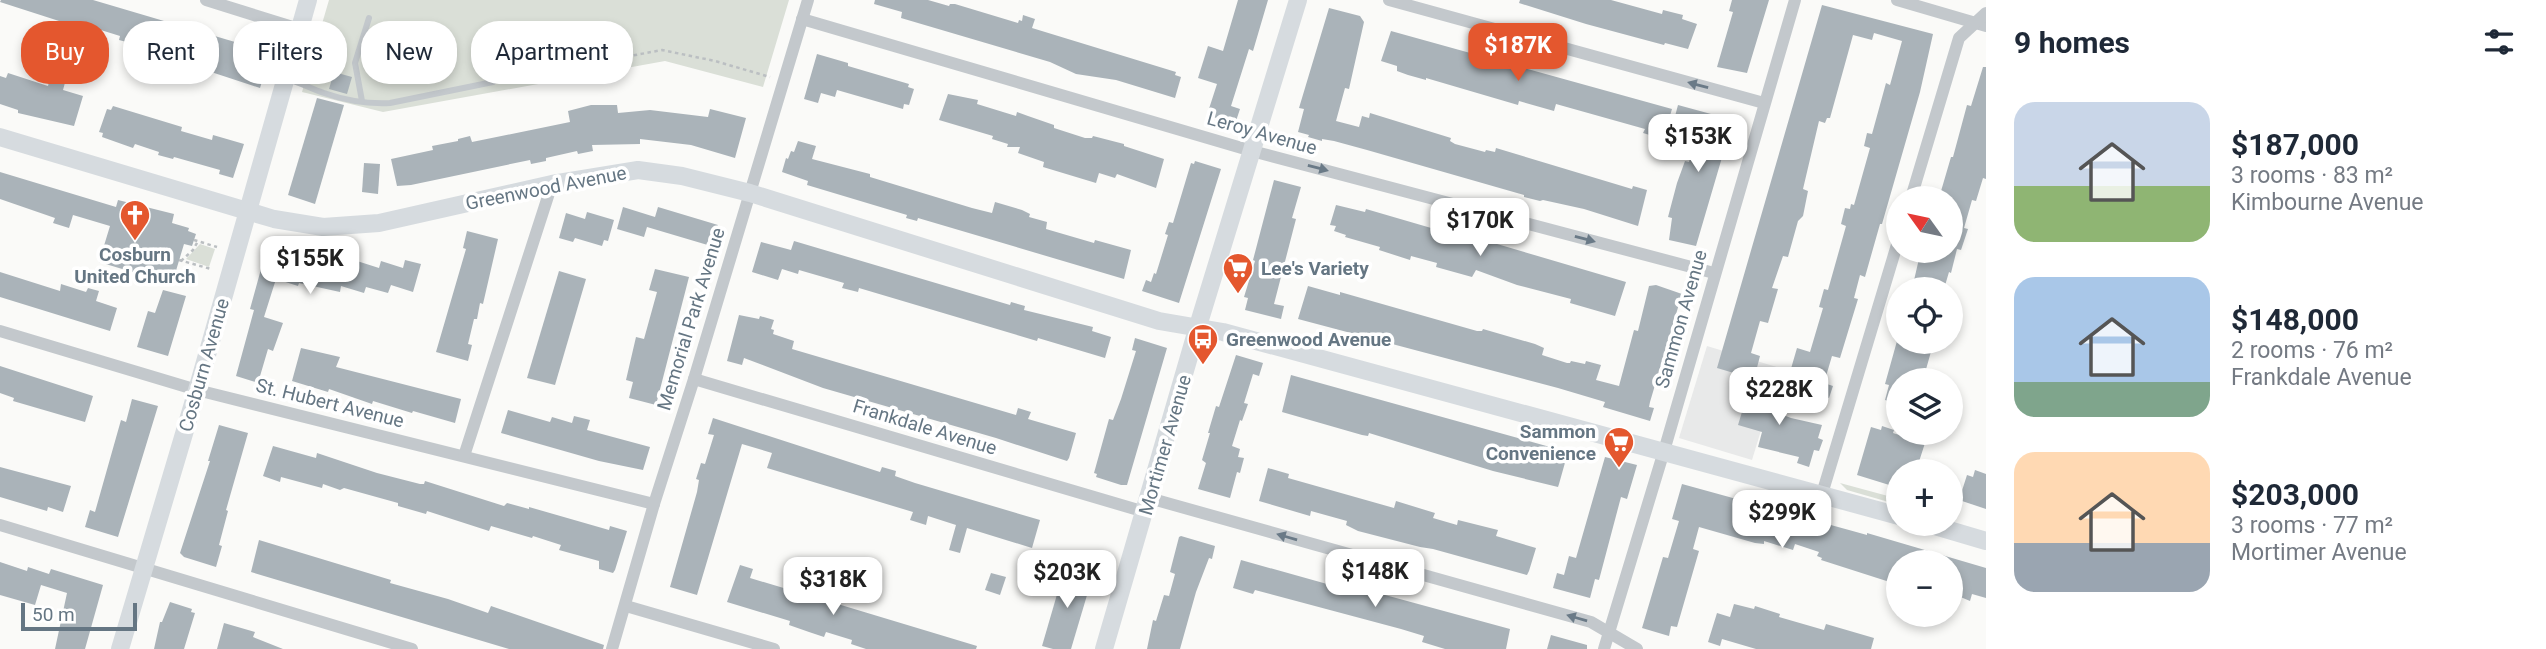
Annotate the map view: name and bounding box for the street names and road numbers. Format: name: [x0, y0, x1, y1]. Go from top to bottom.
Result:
street label: Leroy Avenue: [1204, 106, 1320, 160]
street label: Greenwood Avenue: [464, 161, 628, 215]
street label: Memorial Park Avenue: [652, 225, 730, 413]
street label: Sammon Avenue: [1650, 247, 1712, 391]
street label: Cosburn Avenue: [174, 296, 234, 434]
street label: Mortimer Avenue: [1134, 372, 1196, 518]
street label: St. Hubert Avenue: [253, 373, 407, 433]
street label: Frankdale Avenue: [850, 394, 1000, 460]

